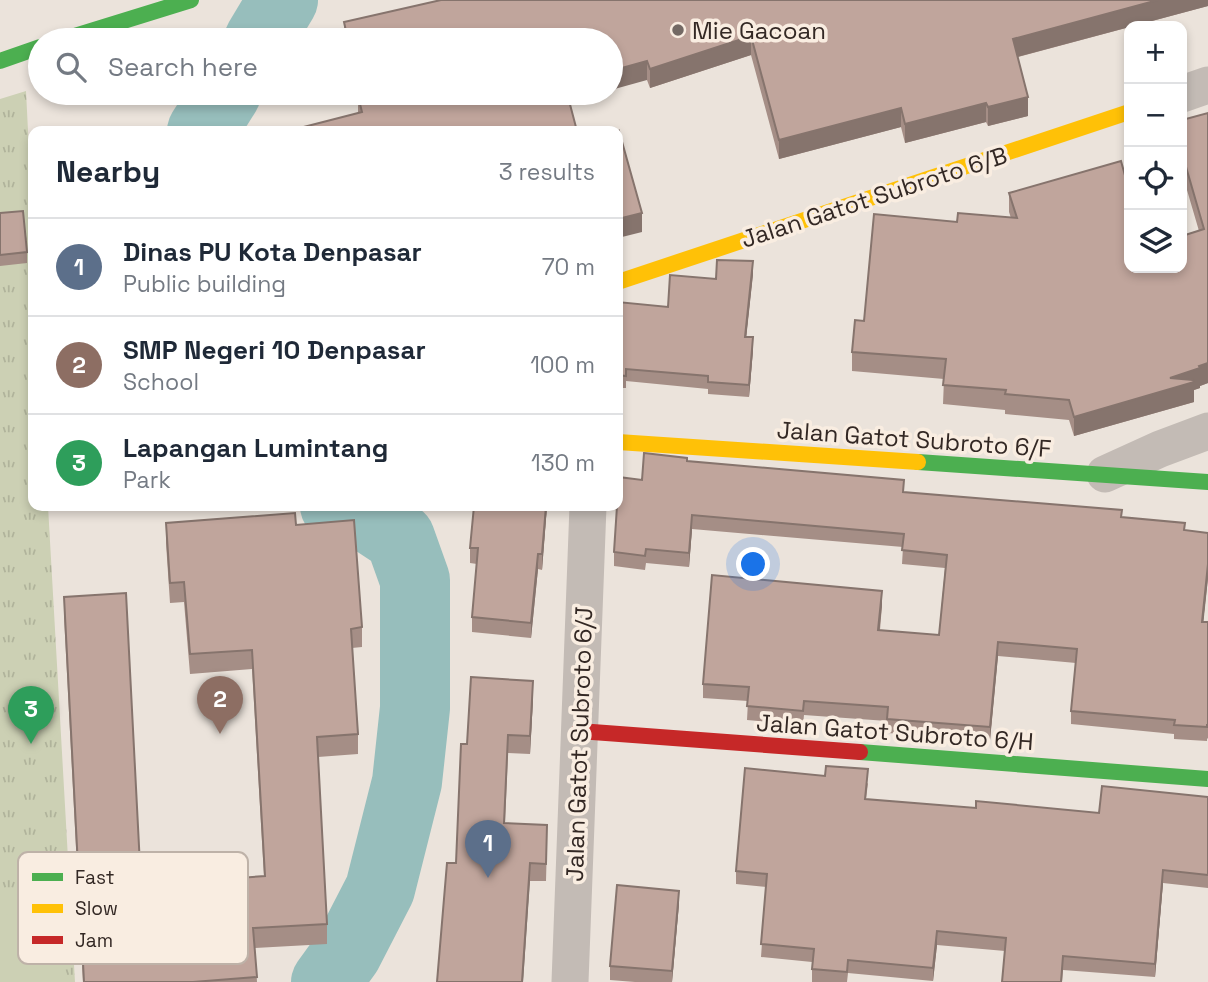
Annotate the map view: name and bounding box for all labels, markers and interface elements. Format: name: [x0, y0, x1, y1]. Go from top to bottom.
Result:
place label: Mie Gacoan: [692, 15, 826, 46]
map controls: [1124, 21, 1187, 273]
button: +: [1124, 21, 1187, 84]
marker: Mie Gacoan: [670, 22, 686, 38]
search box: [28, 28, 623, 105]
icon: search: [52, 48, 90, 86]
text: Search here: [108, 50, 258, 84]
button: −: [1124, 84, 1187, 147]
street label: Jalan Gatot Subroto 6/B: [737, 139, 1011, 255]
button: locate: [1124, 147, 1187, 210]
text: Nearby: [56, 152, 160, 191]
text: 3 results: [499, 157, 595, 187]
button: layers: [1124, 210, 1187, 273]
text: Dinas PU Kota Denpasar: [123, 235, 422, 269]
text: 1: [74, 252, 84, 282]
text: 70 m: [542, 252, 595, 282]
text: Public building: [123, 269, 286, 299]
text: SMP Negeri 10 Denpasar: [123, 333, 426, 367]
text: 2: [72, 350, 86, 380]
text: 100 m: [530, 350, 595, 380]
text: School: [123, 367, 199, 397]
street label: Jalan Gatot Subroto 6/F: [776, 414, 1052, 464]
text: Lapangan Lumintang: [123, 431, 388, 465]
text: 3: [72, 448, 86, 478]
text: 130 m: [531, 448, 595, 478]
text: Park: [123, 465, 171, 495]
your location: [736, 547, 770, 581]
street label: Jalan Gatot Subroto 6/J: [559, 606, 599, 882]
pin: 2: [197, 676, 243, 734]
pin: 3: [8, 686, 54, 744]
street label: Jalan Gatot Subroto 6/H: [755, 707, 1035, 757]
pin: 1: [465, 820, 511, 878]
legend: [18, 852, 248, 964]
text: Fast: [75, 865, 115, 890]
text: Slow: [75, 896, 118, 921]
text: Jam: [75, 928, 113, 953]

